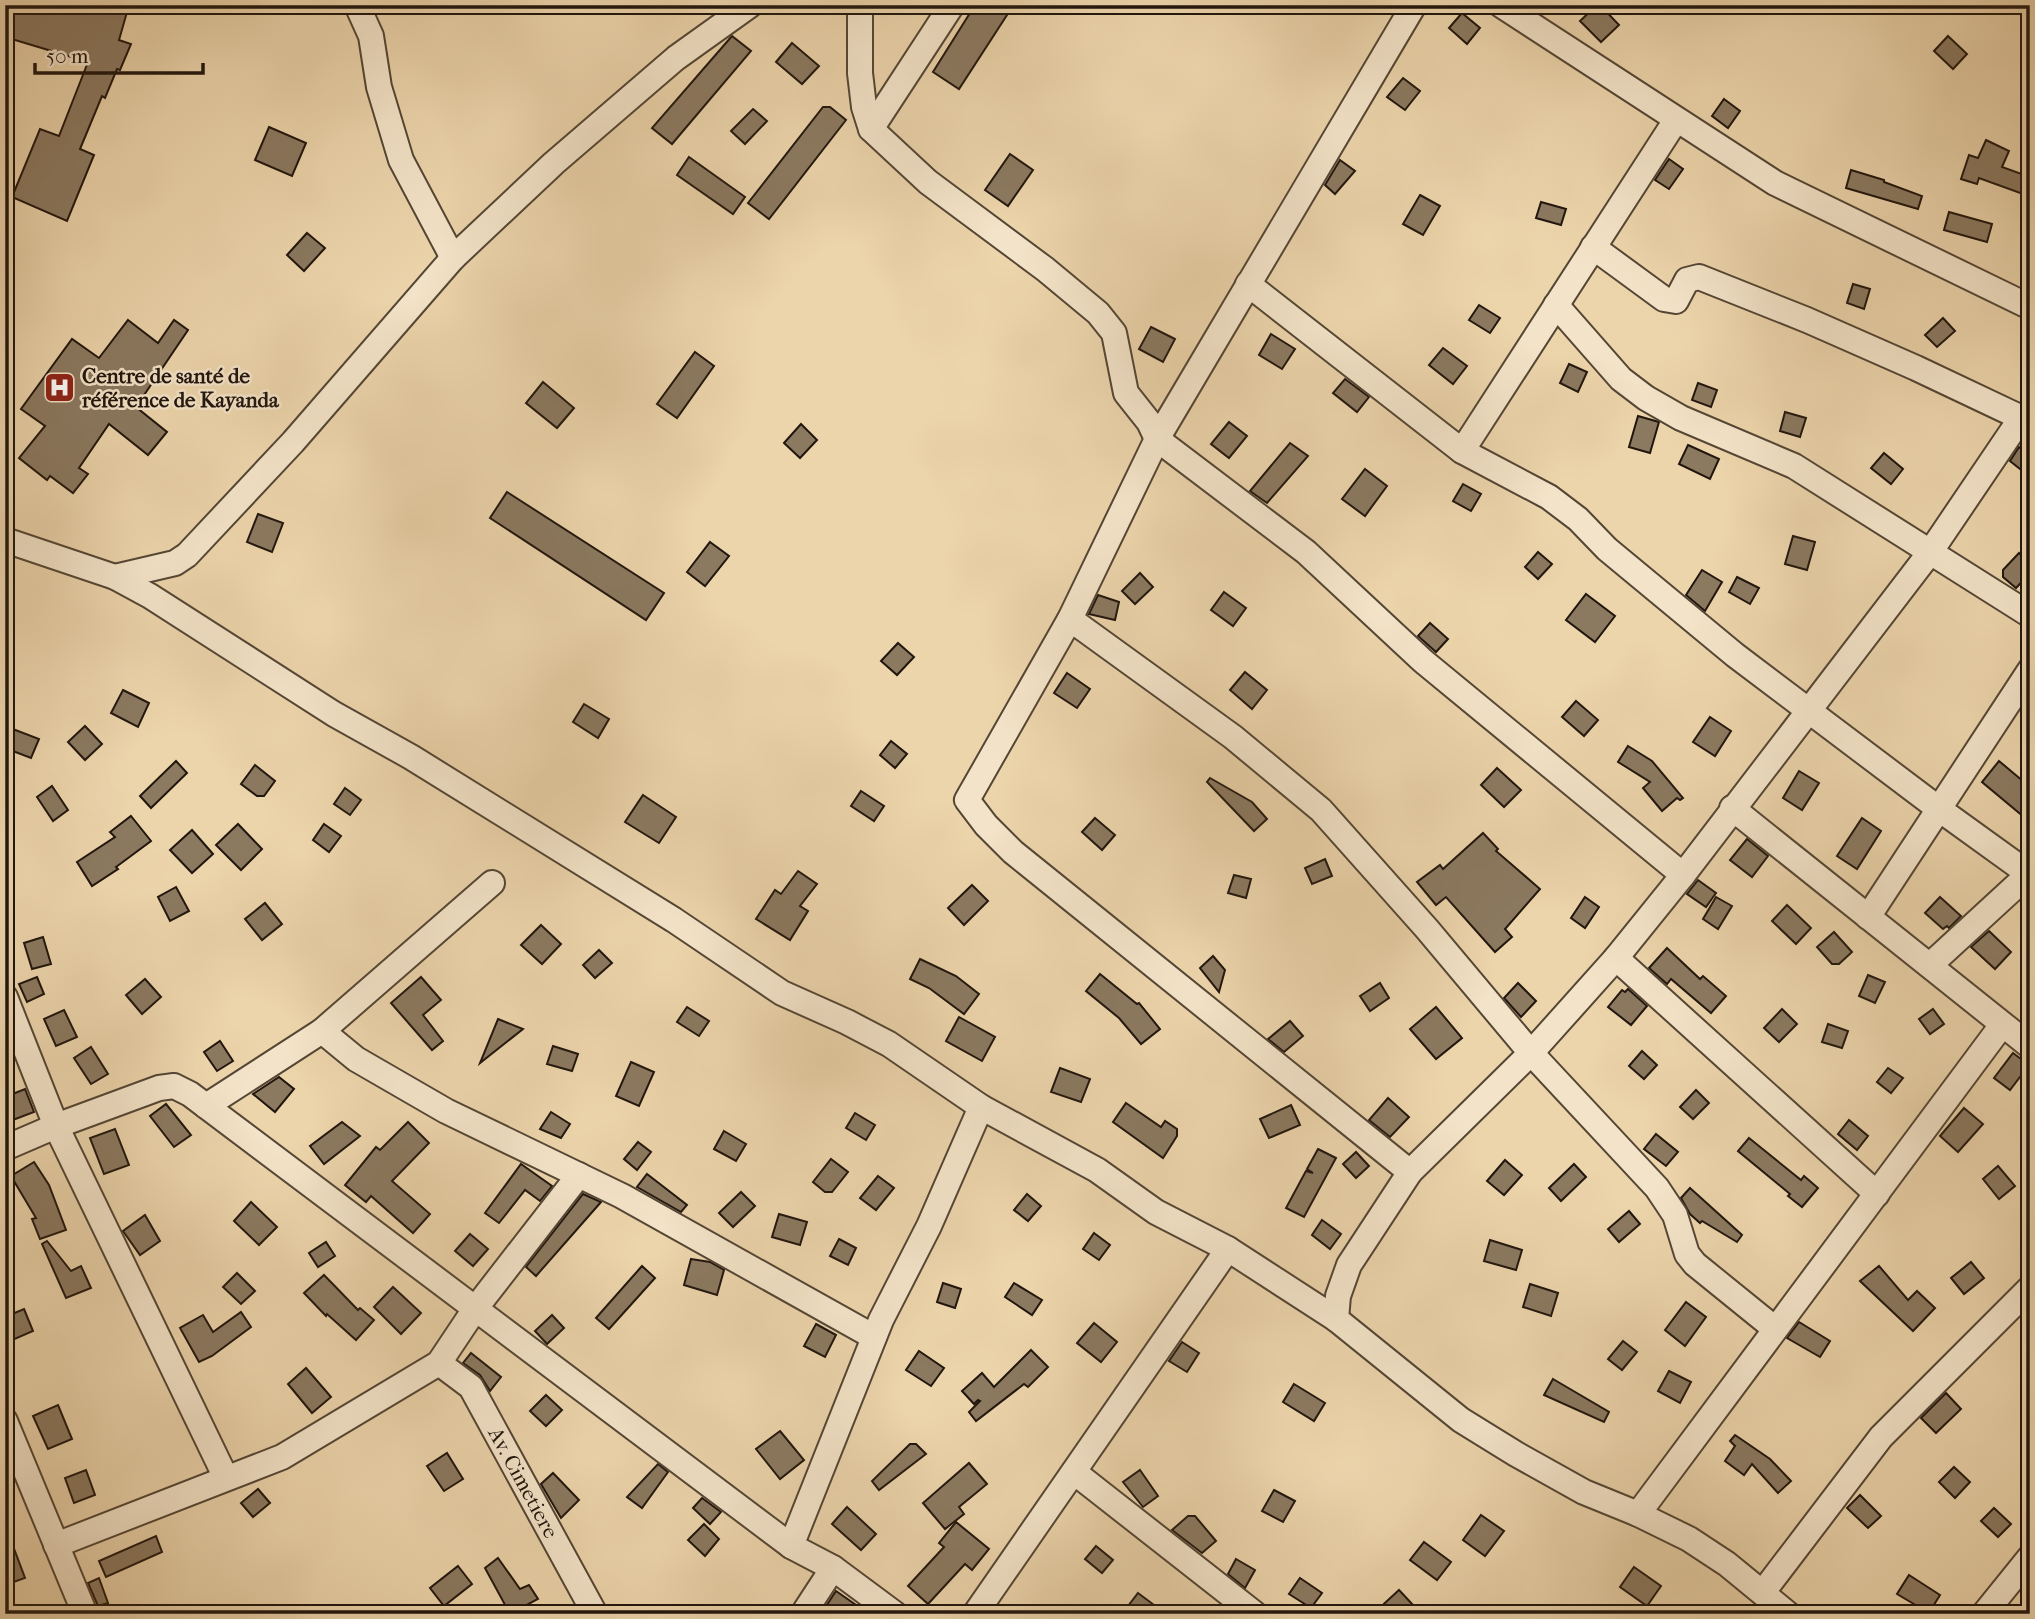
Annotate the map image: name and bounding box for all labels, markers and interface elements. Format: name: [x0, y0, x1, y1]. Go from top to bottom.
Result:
scale bar: [35, 32, 203, 76]
text: 50 m: [46, 44, 89, 68]
place label: Centre de santé de référence de Kayanda: [81, 364, 280, 412]
hospital icon: Centre de santé de référence de Kayanda: [42, 371, 76, 405]
street label: Av. Cimetiere: [483, 1422, 563, 1542]

